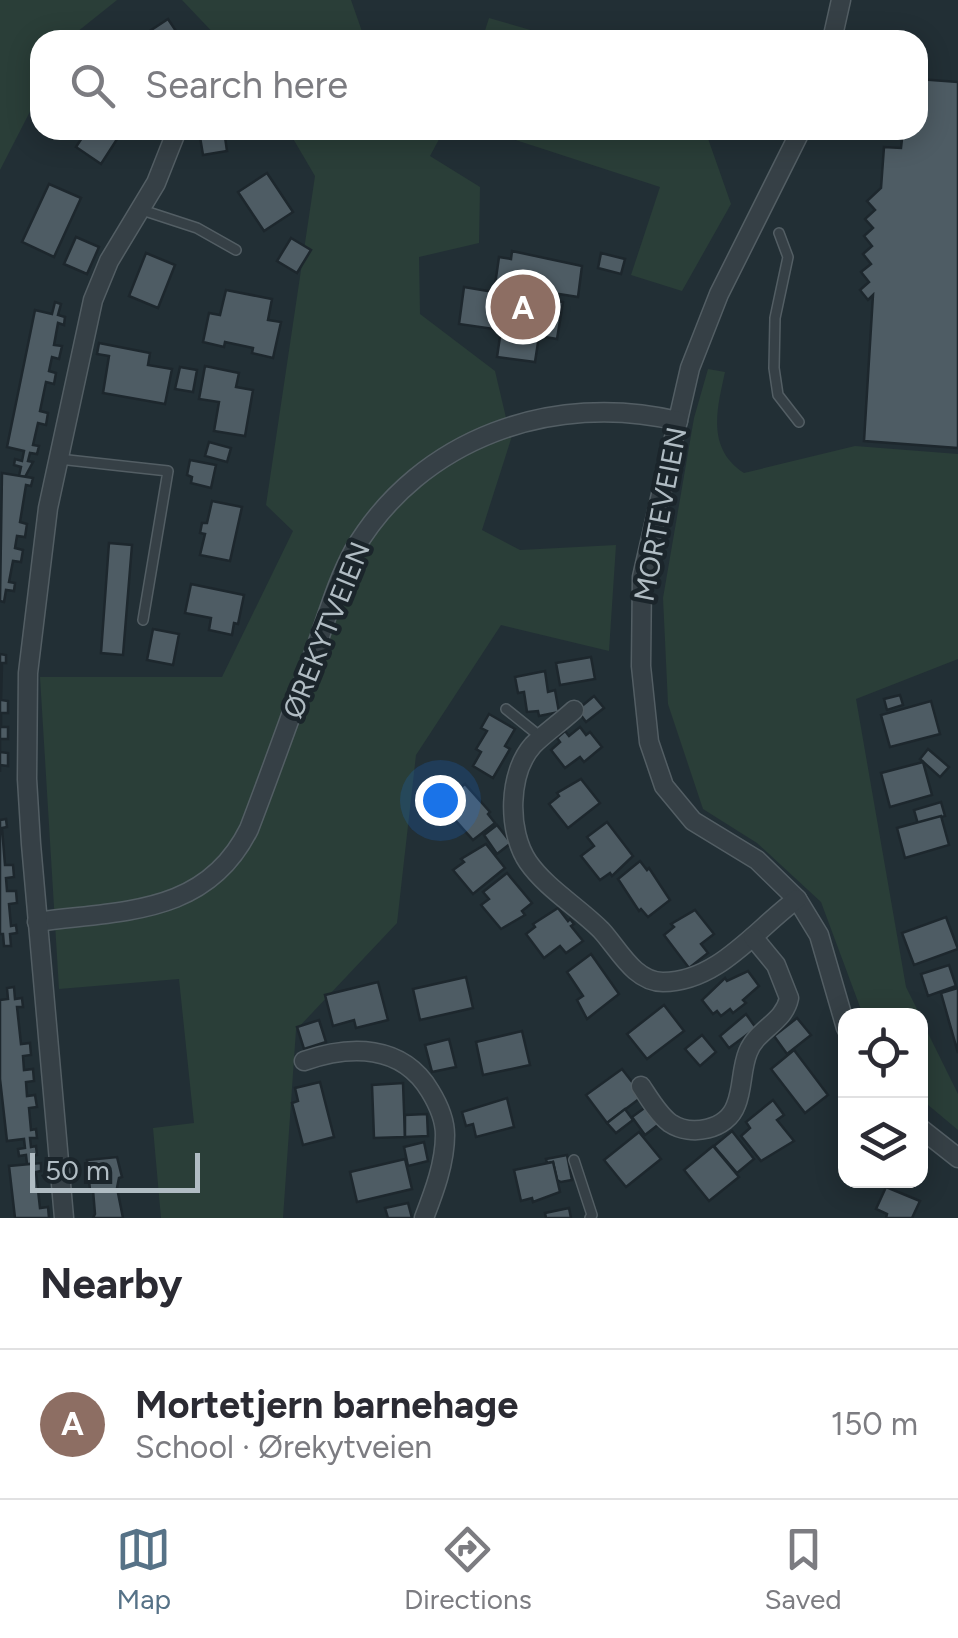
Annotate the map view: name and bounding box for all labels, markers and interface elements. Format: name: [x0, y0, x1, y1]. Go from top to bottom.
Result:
search box: [30, 30, 928, 140]
icon: search: [65, 58, 120, 113]
text: Search here: [145, 62, 348, 108]
pin: A: [490, 270, 556, 344]
street label: MORTEVEIEN: [626, 424, 694, 604]
street label: ØREKYTVEIEN: [275, 537, 377, 723]
your location: [415, 775, 466, 826]
map controls: [838, 1008, 928, 1188]
button: locate: [838, 1008, 928, 1098]
button: layers: [838, 1098, 928, 1188]
scale bar: [30, 1148, 200, 1192]
text: 50 m: [45, 1153, 110, 1187]
text: Nearby: [40, 1258, 182, 1309]
text: Mortetjern barnehage: [135, 1382, 518, 1428]
text: A: [61, 1405, 84, 1443]
text: 150 m: [831, 1405, 918, 1443]
text: School · Ørekytveien: [135, 1428, 432, 1466]
tab: Map: [116, 1522, 171, 1616]
tab: Directions: [404, 1522, 532, 1616]
tab: Saved: [764, 1522, 842, 1616]

